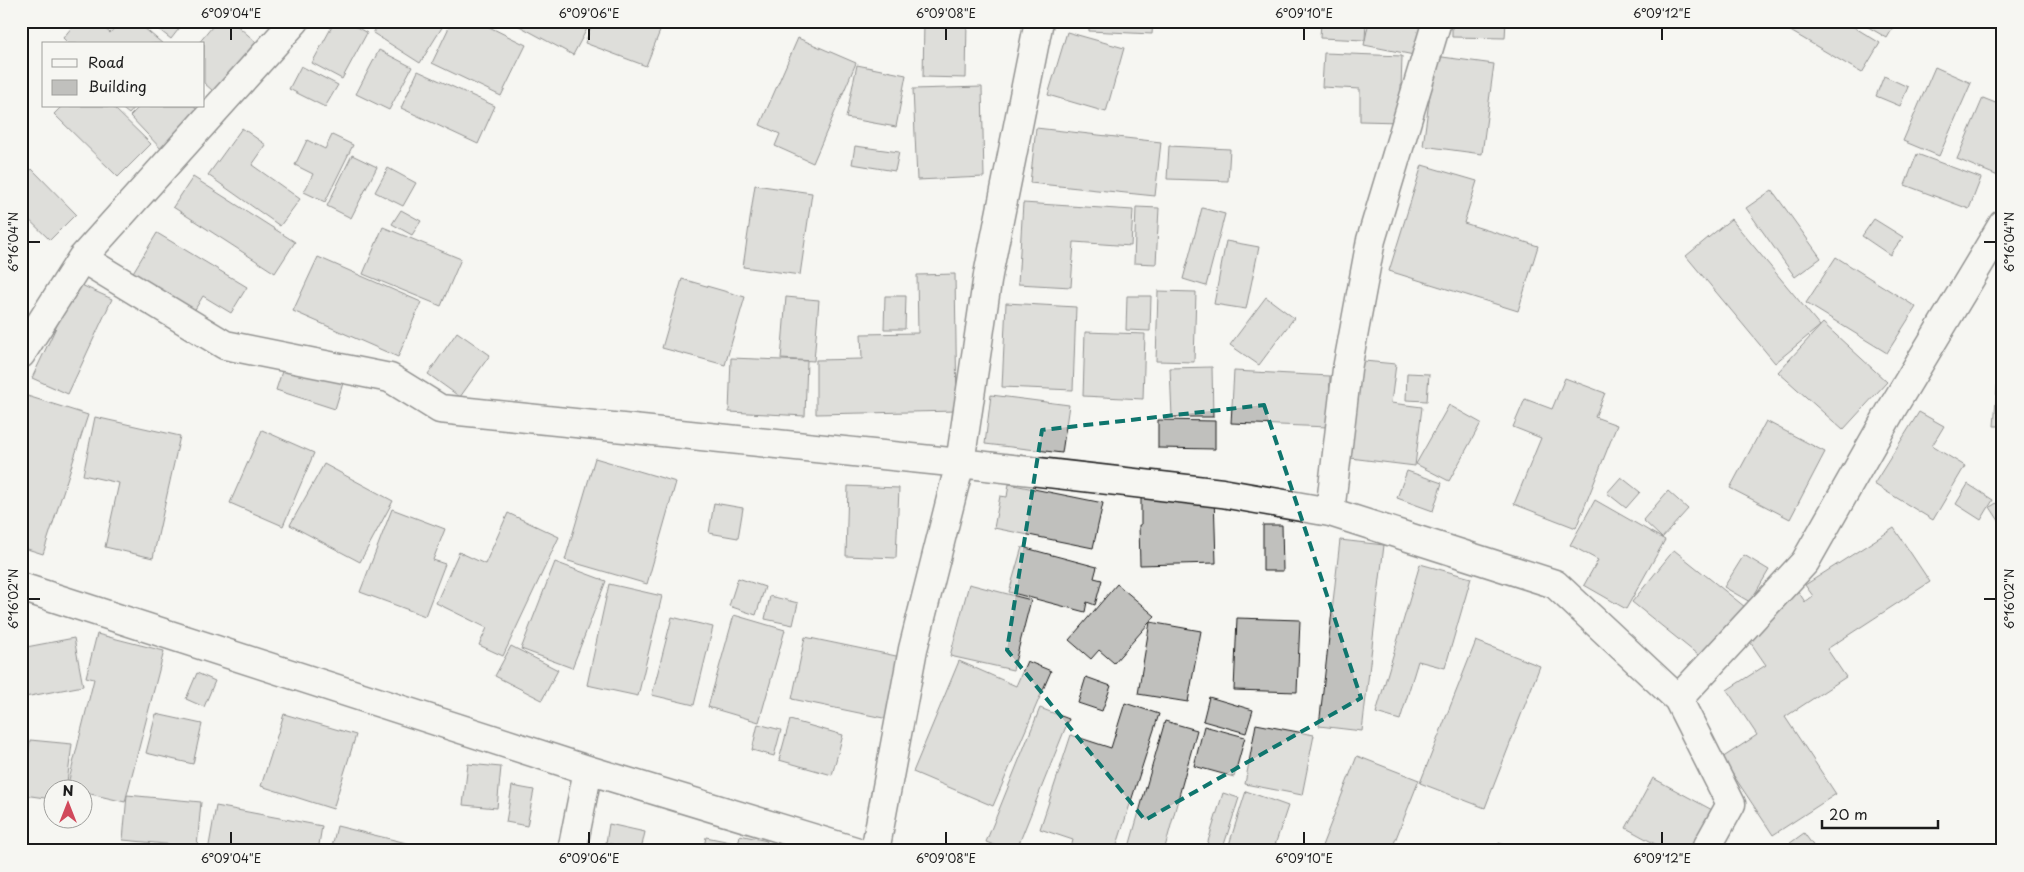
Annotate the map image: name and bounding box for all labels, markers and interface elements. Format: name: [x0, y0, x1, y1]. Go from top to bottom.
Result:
text: 6°09'04"E: [201, 4, 261, 22]
text: 6°09'06"E: [558, 4, 620, 22]
text: 6°09'08"E: [916, 4, 976, 22]
text: 6°09'10"E: [1275, 4, 1333, 22]
text: 6°09'12"E: [1633, 4, 1691, 22]
legend: [42, 42, 205, 108]
text: Road: [88, 50, 124, 73]
text: Building: [88, 74, 147, 97]
text: 6°16'04"N: [4, 212, 22, 272]
text: 6°16'04"N: [2000, 212, 2018, 272]
text: 6°16'02"N: [4, 569, 22, 629]
text: 6°16'02"N: [2000, 569, 2018, 629]
north arrow: [42, 780, 92, 830]
text: N: [62, 780, 74, 801]
scale bar: [1822, 797, 1938, 829]
text: 20 m: [1829, 802, 1868, 825]
text: 6°09'04"E: [201, 849, 261, 867]
text: 6°09'06"E: [558, 849, 620, 867]
text: 6°09'08"E: [916, 849, 976, 867]
text: 6°09'10"E: [1275, 849, 1333, 867]
text: 6°09'12"E: [1633, 849, 1691, 867]

